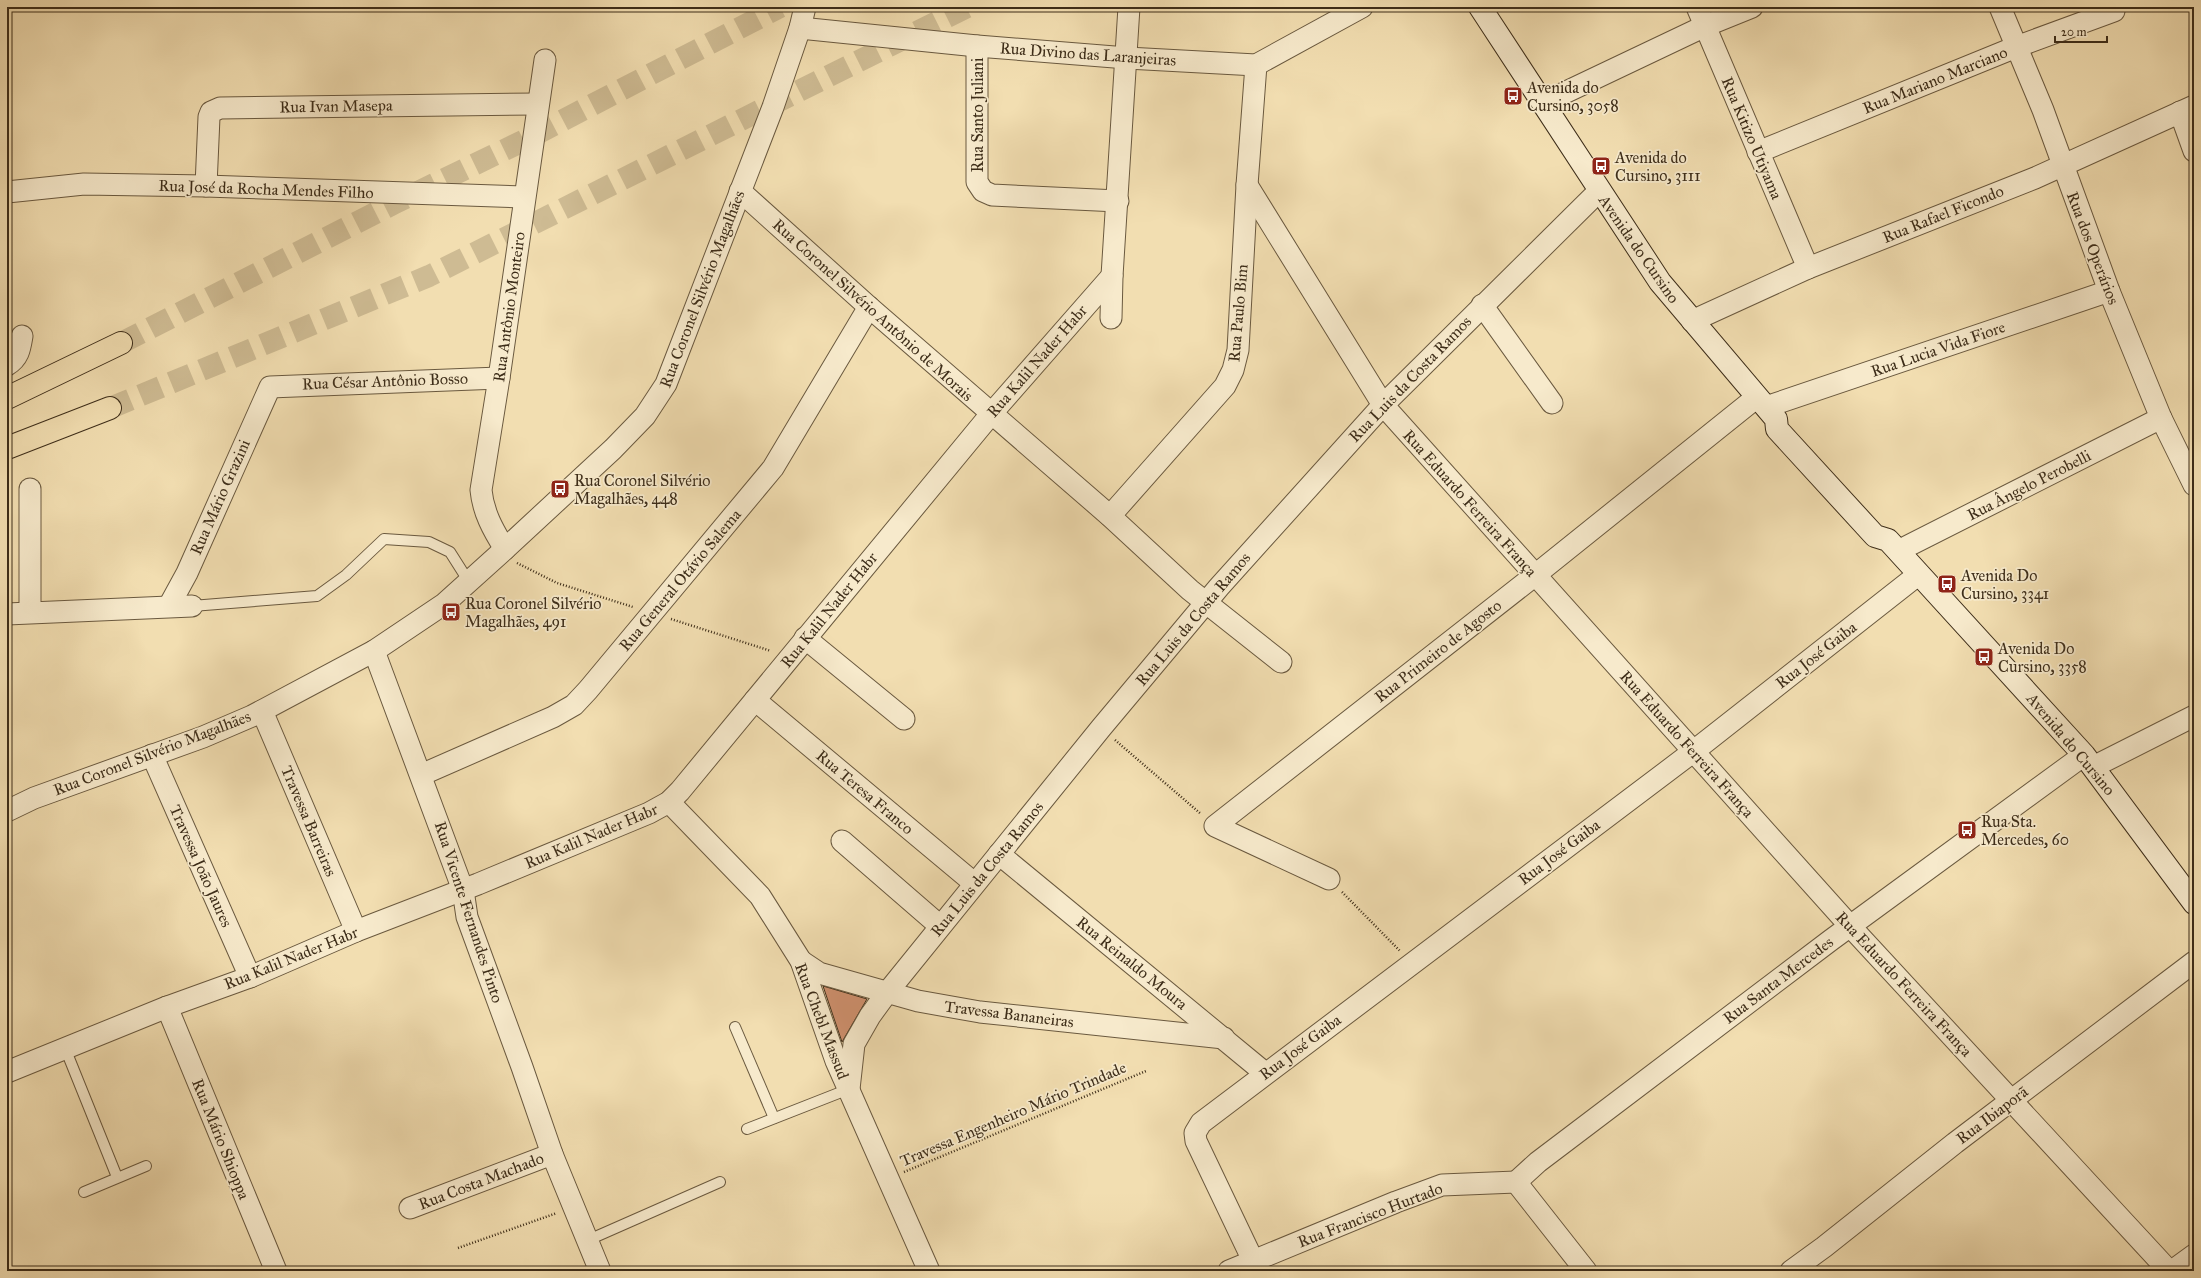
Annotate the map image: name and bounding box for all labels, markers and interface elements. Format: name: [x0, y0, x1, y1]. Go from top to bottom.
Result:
scale bar: [2055, 18, 2107, 44]
text: 20 m: [2061, 25, 2087, 39]
street label: Rua Divino das Laranjeiras: [999, 38, 1177, 70]
street label: Rua Mariano Marciano: [1860, 42, 2010, 118]
street label: Rua Santo Juliani: [968, 57, 988, 172]
street label: Rua Kitizo Utiyama: [1718, 74, 1786, 202]
place label: Avenida do Cursino, 3058: [1526, 78, 1619, 115]
bus stop icon: Avenida do Cursino, 3058: [1502, 85, 1524, 107]
street label: Rua Ivan Masepa: [279, 96, 393, 116]
place label: Avenida do Cursino, 3111: [1614, 148, 1700, 185]
bus stop icon: Avenida do Cursino, 3111: [1590, 155, 1612, 177]
street label: Rua José da Rocha Mendes Filho: [158, 176, 374, 203]
street label: Rua Rafael Ficondo: [1880, 181, 2006, 247]
street label: Rua Coronel Silvério Magalhães: [656, 187, 749, 391]
street label: Rua dos Operários: [2063, 189, 2123, 307]
street label: Avenida do Cursino: [1594, 190, 1683, 307]
street label: Rua Coronel Silvério Antônio de Morais: [769, 215, 977, 405]
street label: Rua Antônio Monteiro: [489, 231, 529, 383]
street label: Rua Paulo Bim: [1224, 263, 1252, 363]
street label: Rua Kalil Nader Habr: [983, 301, 1091, 421]
street label: Rua Luis da Costa Ramos: [1345, 312, 1475, 446]
street label: Rua Lucia Vida Fiore: [1868, 317, 2008, 381]
street label: Rua César Antônio Bosso: [302, 369, 468, 393]
street label: Rua Eduardo Ferreira França: [1399, 426, 1541, 581]
street label: Rua Mário Grazini: [186, 436, 254, 558]
street label: Rua Ângelo Perobelli: [1964, 444, 2095, 525]
place label: Rua Coronel Silvério Magalhães, 448: [574, 471, 710, 509]
bus stop icon: Rua Coronel Silvério Magalhães, 448: [549, 478, 571, 500]
street label: Rua General Otávio Salema: [615, 505, 745, 655]
street label: Rua Luis da Costa Ramos: [1132, 548, 1254, 690]
street label: Rua Kalil Nader Habr: [777, 549, 881, 671]
place label: Avenida Do Cursino, 3341: [1960, 566, 2049, 603]
bus stop icon: Avenida Do Cursino, 3341: [1936, 573, 1958, 595]
place label: Rua Coronel Silvério Magalhães, 491: [465, 594, 601, 632]
street label: Rua Primeiro de Agosto: [1371, 596, 1506, 707]
bus stop icon: Rua Coronel Silvério Magalhães, 491: [440, 601, 462, 623]
street label: Rua José Gaiba: [1772, 617, 1861, 693]
place label: Avenida Do Cursino, 3358: [1997, 639, 2087, 676]
bus stop icon: Avenida Do Cursino, 3358: [1973, 646, 1995, 668]
street label: Rua Eduardo Ferreira França: [1616, 667, 1758, 822]
street label: Avenida do Cursino: [2022, 688, 2119, 799]
street label: Rua Coronel Silvério Magalhães: [51, 706, 254, 800]
street label: Rua Teresa Franco: [812, 746, 918, 838]
street label: Travessa Barreiras: [277, 763, 341, 879]
street label: Rua Luis da Costa Ramos: [927, 797, 1047, 940]
street label: Rua Kalil Nader Habr: [522, 799, 660, 873]
street label: Travessa João Jaures: [165, 802, 237, 931]
place label: Rua Sta. Mercedes, 60: [1981, 812, 2069, 849]
street label: Rua José Gaiba: [1514, 815, 1604, 890]
street label: Rua Vicente Fernandes Pinto: [431, 819, 507, 1005]
bus stop icon: Rua Sta. Mercedes, 60: [1956, 819, 1978, 841]
street label: Rua Eduardo Ferreira França: [1832, 908, 1976, 1061]
street label: Rua Reinaldo Moura: [1073, 912, 1191, 1014]
street label: Rua Kalil Nader Habr: [221, 922, 361, 994]
street label: Rua Santa Mercedes: [1719, 932, 1837, 1028]
street label: Rua Chebl Massud: [791, 960, 853, 1082]
street label: Travessa Bananeiras: [943, 997, 1075, 1031]
street label: Rua José Gaiba: [1255, 1010, 1345, 1085]
street label: Travessa Engenheiro Mário Trindade: [897, 1057, 1130, 1171]
street label: Rua Mário Shioppa: [188, 1076, 254, 1202]
street label: Rua Ibiaporã: [1953, 1082, 2032, 1148]
street label: Rua Costa Machado: [416, 1148, 546, 1214]
street label: Rua Francisco Hurtado: [1295, 1179, 1445, 1251]

